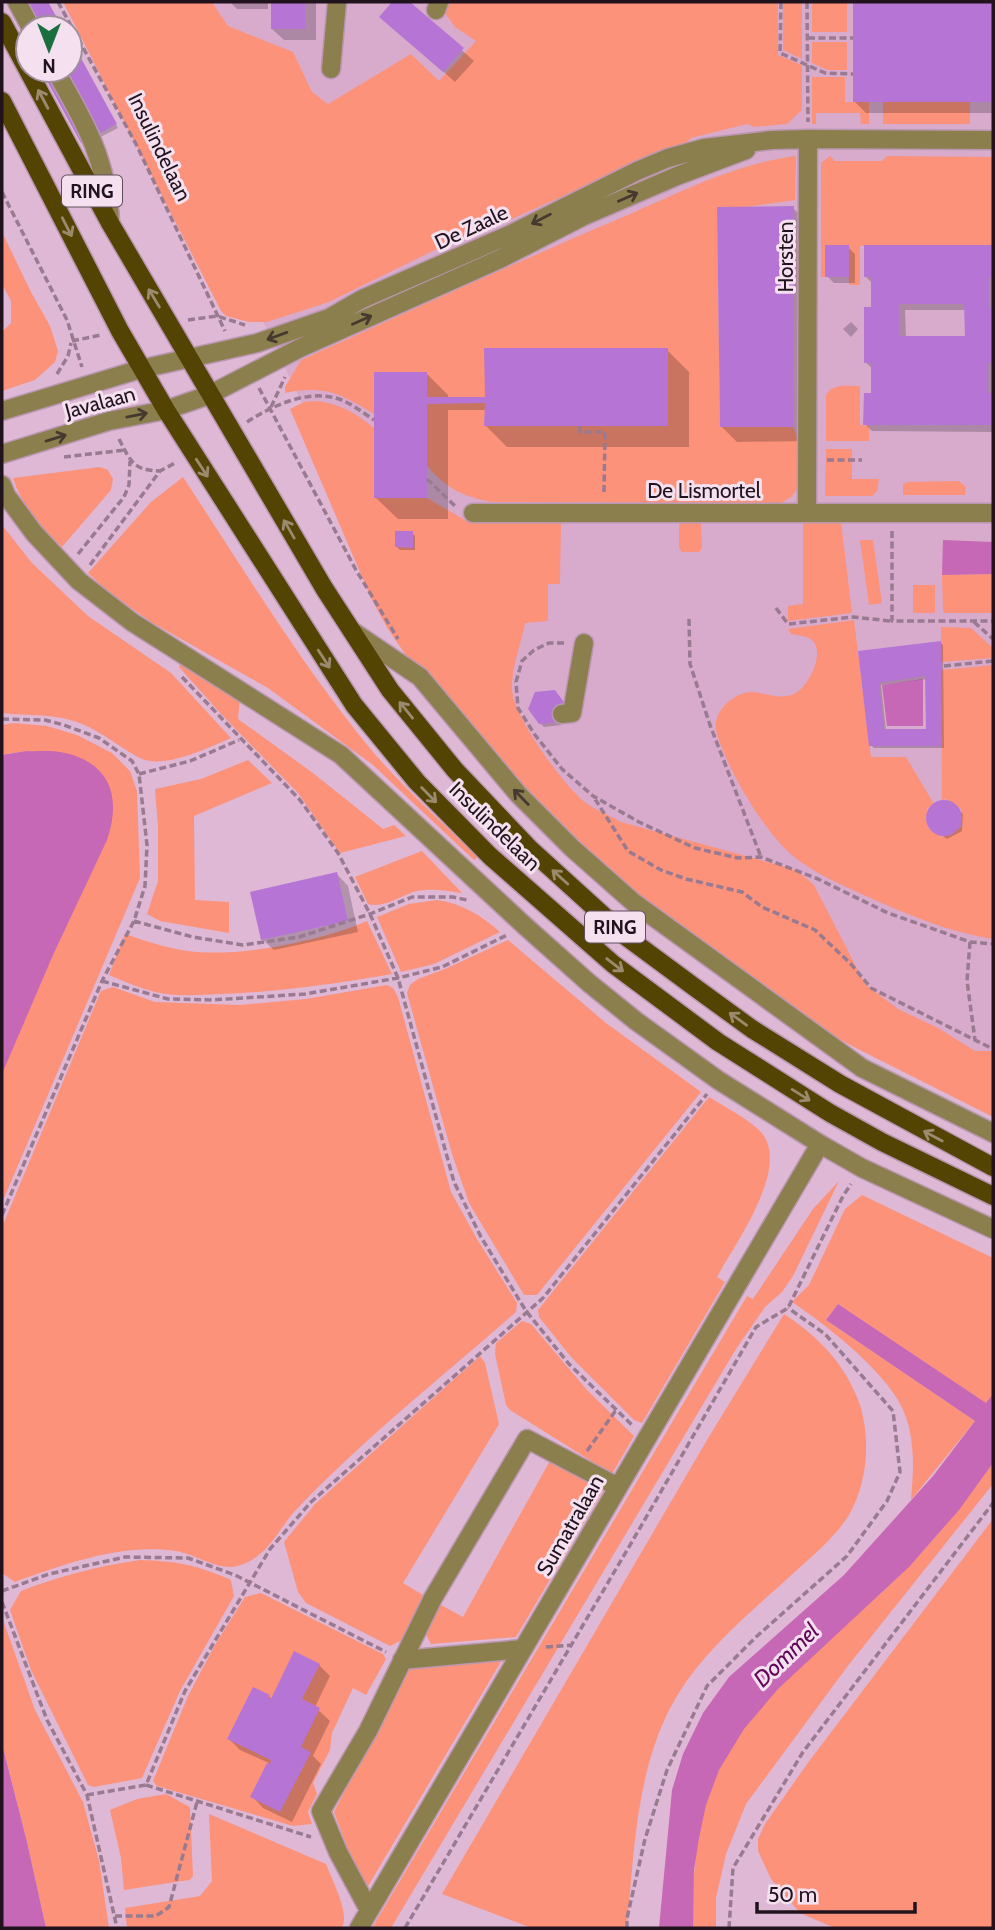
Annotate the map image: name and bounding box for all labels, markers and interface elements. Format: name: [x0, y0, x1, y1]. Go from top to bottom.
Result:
north arrow: [14, 14, 84, 84]
text: N: [42, 54, 56, 77]
one-way arrow: [36, 89, 50, 110]
street label: Insulindelaan: [123, 89, 197, 205]
road number: RING: [62, 176, 122, 206]
one-way arrow: [616, 190, 638, 203]
street label: De Zaale: [431, 199, 512, 255]
one-way arrow: [531, 212, 552, 226]
one-way arrow: [61, 216, 75, 237]
street label: Horsten: [773, 222, 798, 292]
one-way arrow: [147, 288, 161, 308]
one-way arrow: [351, 313, 372, 326]
one-way arrow: [267, 331, 289, 343]
street label: Javalaan: [61, 381, 138, 424]
one-way arrow: [125, 408, 148, 422]
one-way arrow: [44, 430, 66, 443]
one-way arrow: [195, 457, 209, 477]
street label: De Lismortel: [647, 478, 761, 503]
one-way arrow: [282, 520, 296, 540]
one-way arrow: [317, 649, 332, 668]
one-way arrow: [398, 701, 414, 719]
street label: Insulindelaan: [444, 776, 546, 876]
one-way arrow: [421, 786, 438, 803]
one-way arrow: [513, 789, 530, 806]
one-way arrow: [552, 869, 570, 885]
road number: RING: [585, 911, 645, 942]
one-way arrow: [605, 957, 623, 972]
one-way arrow: [728, 1012, 747, 1027]
one-way arrow: [791, 1088, 810, 1103]
one-way arrow: [923, 1128, 944, 1142]
street label: Sumatralaan: [531, 1470, 609, 1580]
water label: Dommel: [747, 1617, 825, 1693]
scale bar: [757, 1870, 914, 1914]
text: 50 m: [768, 1882, 817, 1907]

